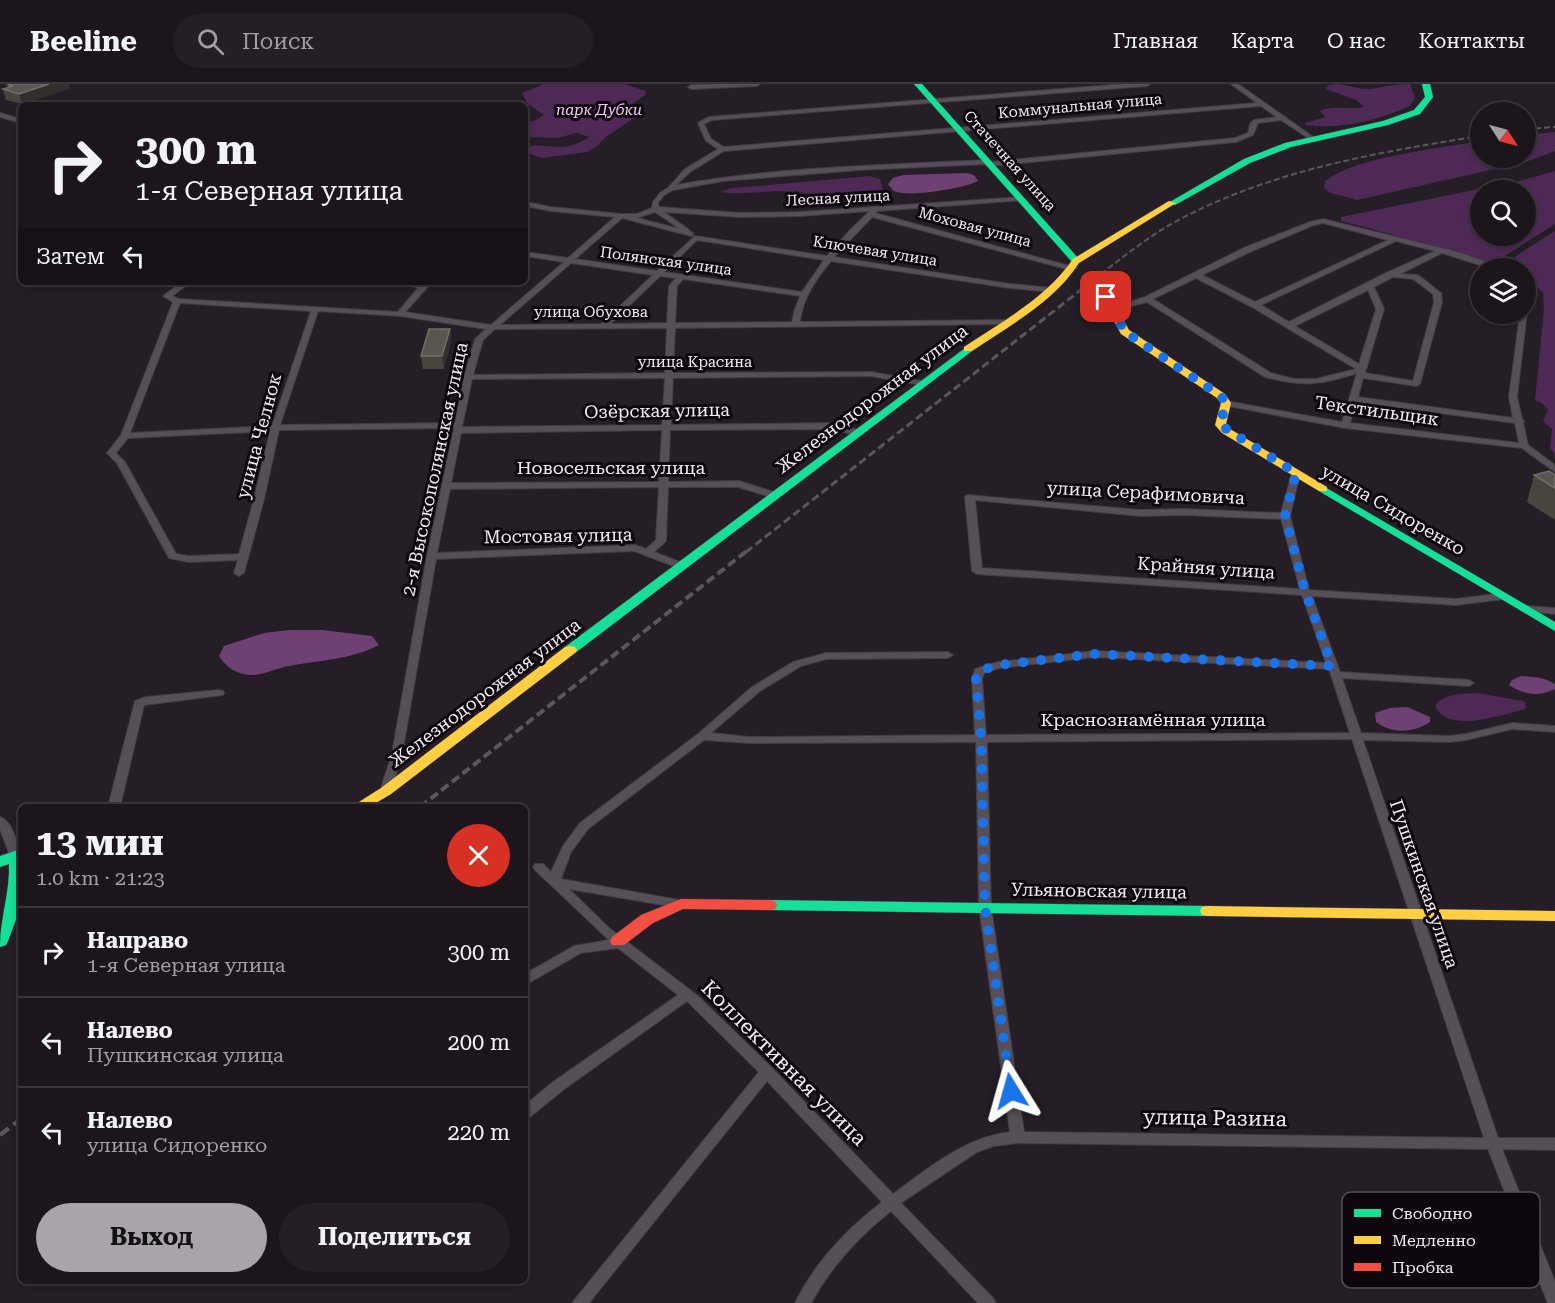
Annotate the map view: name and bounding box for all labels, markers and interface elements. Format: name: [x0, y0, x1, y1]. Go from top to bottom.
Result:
search box: [173, 14, 593, 68]
text: Beeline: [30, 25, 137, 58]
icon: search: [194, 25, 227, 58]
text: Поиск: [242, 29, 314, 54]
text: Главная: [1113, 29, 1198, 53]
text: Карта: [1231, 29, 1294, 53]
text: О нас: [1327, 29, 1386, 53]
text: Контакты: [1419, 29, 1525, 53]
street label: Коммунальная улица: [997, 90, 1163, 122]
park label: парк Дубки: [556, 101, 642, 119]
north arrow: [1470, 102, 1536, 168]
map controls: [1470, 102, 1536, 324]
street label: Стачечная улица: [960, 107, 1060, 215]
text: 300 m: [135, 125, 257, 174]
icon: right: [36, 126, 114, 204]
text: 1-я Северная улица: [135, 175, 403, 207]
button: search: [1470, 180, 1536, 246]
street label: Лесная улица: [785, 186, 891, 210]
street label: Моховая улица: [917, 203, 1033, 251]
street label: Ключевая улица: [812, 232, 938, 270]
icon: left: [117, 240, 150, 273]
street label: Полянская улица: [599, 243, 733, 279]
text: Затем: [36, 244, 105, 269]
button: layers: [1470, 258, 1536, 324]
pin: [1080, 271, 1131, 322]
icon: arrive: [1089, 280, 1122, 313]
street label: улица Обухова: [534, 303, 648, 321]
street label: Железнодорожная улица: [772, 320, 972, 477]
street label: 2-я Высокополянская улица: [397, 340, 472, 598]
street label: улица Красина: [638, 353, 752, 371]
street label: улица Челнок: [232, 371, 285, 501]
street label: Текстильщик: [1314, 391, 1440, 430]
street label: Озёрская улица: [584, 399, 730, 422]
street label: Новосельская улица: [517, 457, 706, 478]
street label: улица Сидоренко: [1318, 460, 1469, 559]
street label: улица Серафимовича: [1047, 477, 1246, 508]
street label: Мостовая улица: [483, 524, 633, 547]
street label: Крайняя улица: [1136, 552, 1276, 583]
street label: Железнодорожная улица: [385, 614, 585, 771]
street label: Краснознамённая улица: [1040, 709, 1266, 730]
street label: Пушкинская улица: [1386, 797, 1463, 971]
text: 13 мин: [36, 822, 164, 864]
button: close: [447, 824, 510, 887]
text: 1.0 km · 21:23: [36, 866, 165, 890]
street label: Ульяновская улица: [1011, 878, 1187, 903]
text: Направо: [87, 928, 188, 953]
icon: right: [36, 936, 69, 969]
text: 300 m: [447, 940, 510, 965]
text: 1-я Северная улица: [87, 953, 286, 977]
street label: Коллективная улица: [697, 976, 872, 1151]
text: Налево: [87, 1018, 173, 1043]
icon: left: [36, 1026, 69, 1059]
text: 200 m: [447, 1030, 510, 1055]
text: Пушкинская улица: [87, 1043, 284, 1067]
position arrow: [979, 1059, 1043, 1123]
street label: улица Разина: [1143, 1105, 1288, 1131]
text: Налево: [87, 1108, 173, 1133]
icon: left: [36, 1116, 69, 1149]
text: 220 m: [447, 1120, 510, 1145]
text: улица Сидоренко: [87, 1133, 267, 1157]
legend: [1342, 1192, 1540, 1288]
button: Выход: [36, 1203, 267, 1272]
button: Поделиться: [279, 1203, 510, 1272]
text: Свободно: [1392, 1204, 1473, 1223]
text: Медленно: [1392, 1231, 1476, 1250]
text: Пробка: [1392, 1258, 1454, 1277]

